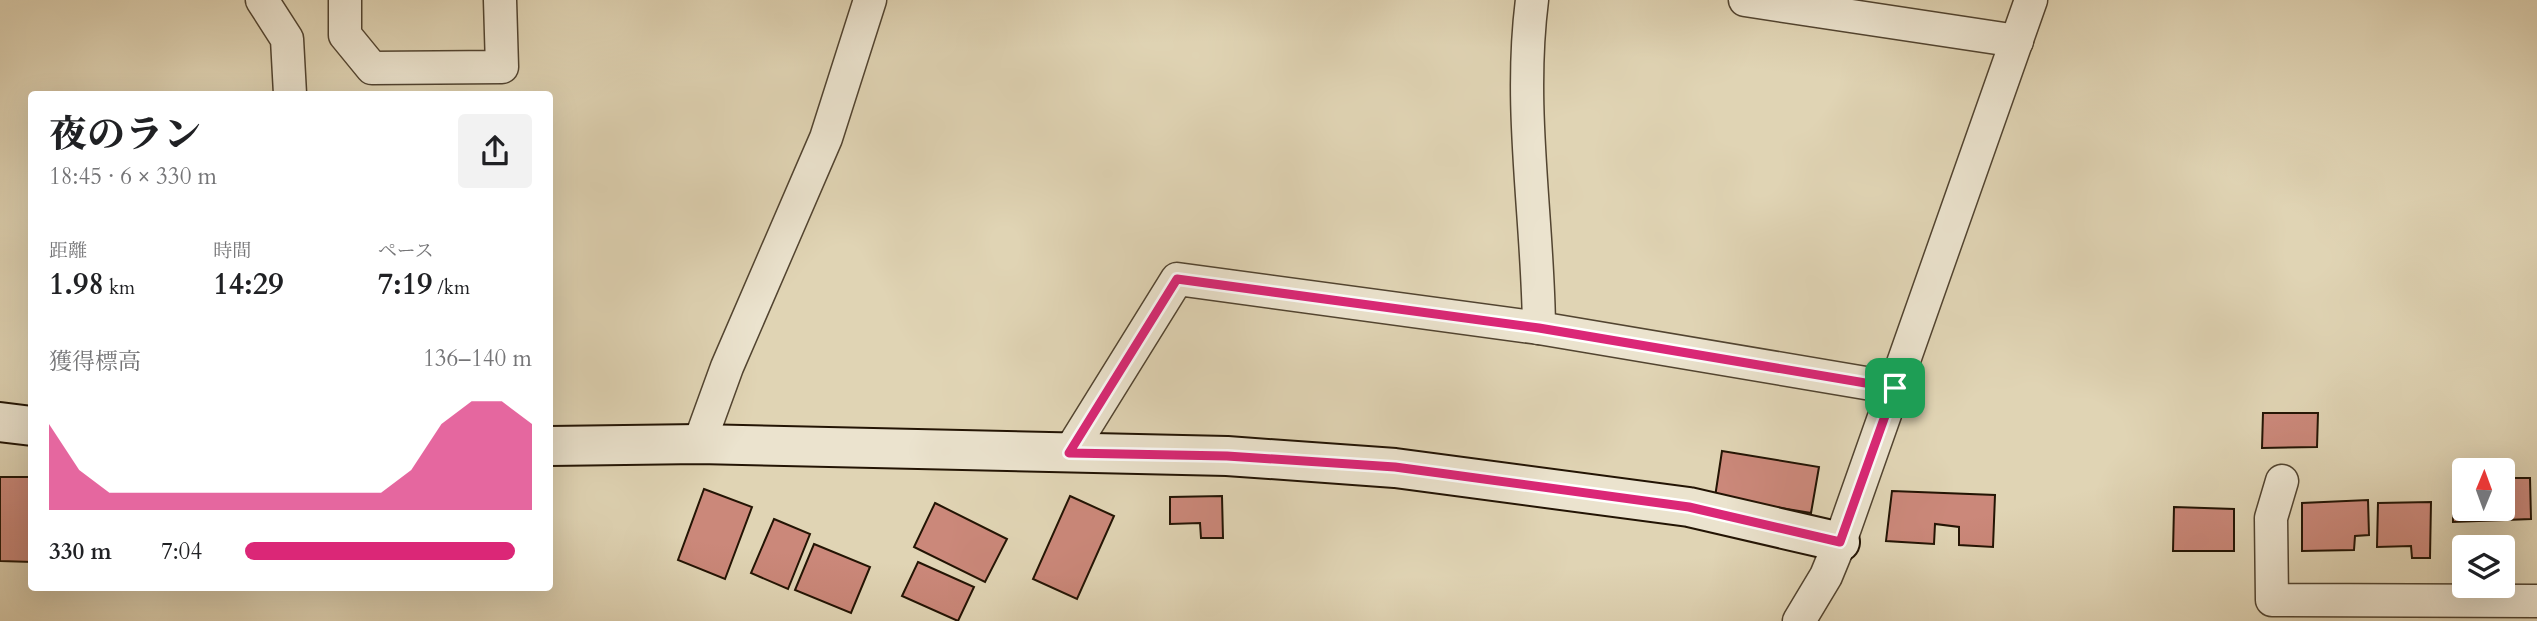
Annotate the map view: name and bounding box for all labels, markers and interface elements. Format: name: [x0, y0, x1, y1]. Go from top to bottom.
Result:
text: 夜のラン: [49, 109, 201, 161]
button: share: [458, 114, 532, 188]
text: 18:45 · 6 × 330 m: [49, 161, 217, 192]
text: 距離: [49, 238, 87, 264]
text: 時間: [213, 238, 251, 264]
text: ペース: [378, 238, 434, 264]
text: 1.98: [49, 264, 104, 305]
text: 14:29: [213, 264, 284, 305]
text: 7:19: [378, 264, 432, 305]
text: km: [104, 275, 135, 301]
text: /km: [432, 275, 470, 301]
text: 136–140 m: [423, 343, 532, 374]
text: 獲得標高: [49, 346, 141, 377]
pin: [1865, 358, 1925, 418]
icon: arrive: [1876, 369, 1914, 407]
north arrow: [2452, 458, 2515, 522]
map controls: [2452, 458, 2515, 598]
button: layers: [2452, 535, 2515, 598]
text: 330 m: [49, 536, 112, 567]
text: 7:04: [161, 536, 202, 567]

